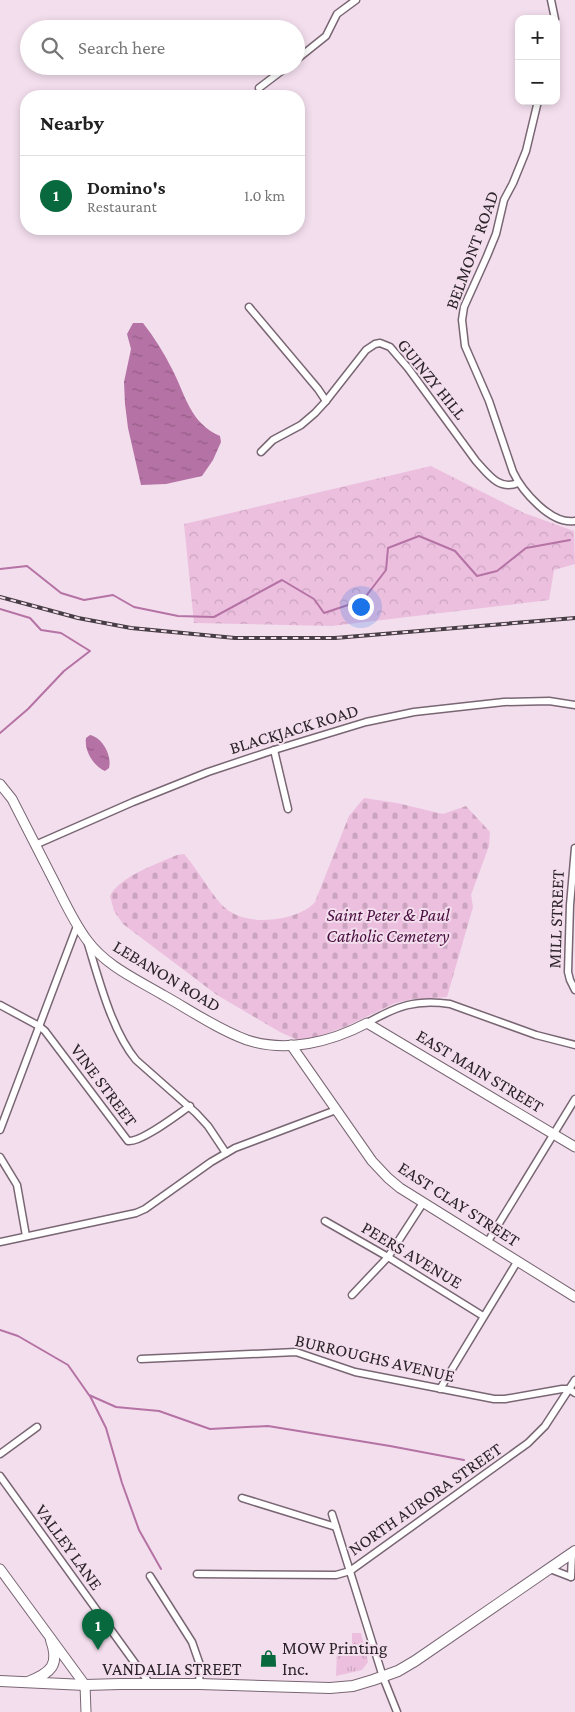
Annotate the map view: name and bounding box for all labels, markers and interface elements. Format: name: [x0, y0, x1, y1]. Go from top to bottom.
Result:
map controls: [515, 15, 560, 105]
button: +: [515, 15, 560, 60]
search box: [20, 20, 305, 75]
icon: search: [38, 34, 66, 62]
text: Search here: [78, 37, 165, 58]
button: −: [515, 60, 560, 105]
text: Nearby: [40, 111, 104, 135]
text: Domino's: [87, 177, 165, 198]
text: 1: [53, 187, 59, 204]
text: 1.0 km: [244, 187, 285, 204]
street label: BELMONT ROAD: [441, 188, 503, 312]
text: Restaurant: [87, 198, 157, 215]
street label: GUINZY HILL: [393, 335, 471, 423]
your location: [348, 594, 374, 620]
street label: BLACKJACK ROAD: [227, 700, 361, 758]
street label: MILL STREET: [544, 869, 568, 969]
park label: Saint Peter & Paul Catholic Cemetery: [326, 905, 450, 946]
street label: LEBANON ROAD: [110, 936, 224, 1016]
street label: EAST MAIN STREET: [413, 1025, 547, 1117]
street label: VINE STREET: [66, 1040, 142, 1130]
street label: EAST CLAY STREET: [394, 1157, 524, 1251]
street label: PEERS AVENUE: [358, 1217, 466, 1293]
street label: BURROUGHS AVENUE: [293, 1330, 457, 1386]
street label: NORTH AURORA STREET: [345, 1438, 506, 1560]
street label: VALLEY LANE: [31, 1500, 107, 1594]
pin: 1: [82, 1609, 114, 1650]
place label: MOW Printing Inc.: [282, 1638, 388, 1679]
shop icon: MOW Printing Inc.: [258, 1648, 278, 1668]
street label: VANDALIA STREET: [102, 1659, 242, 1679]

